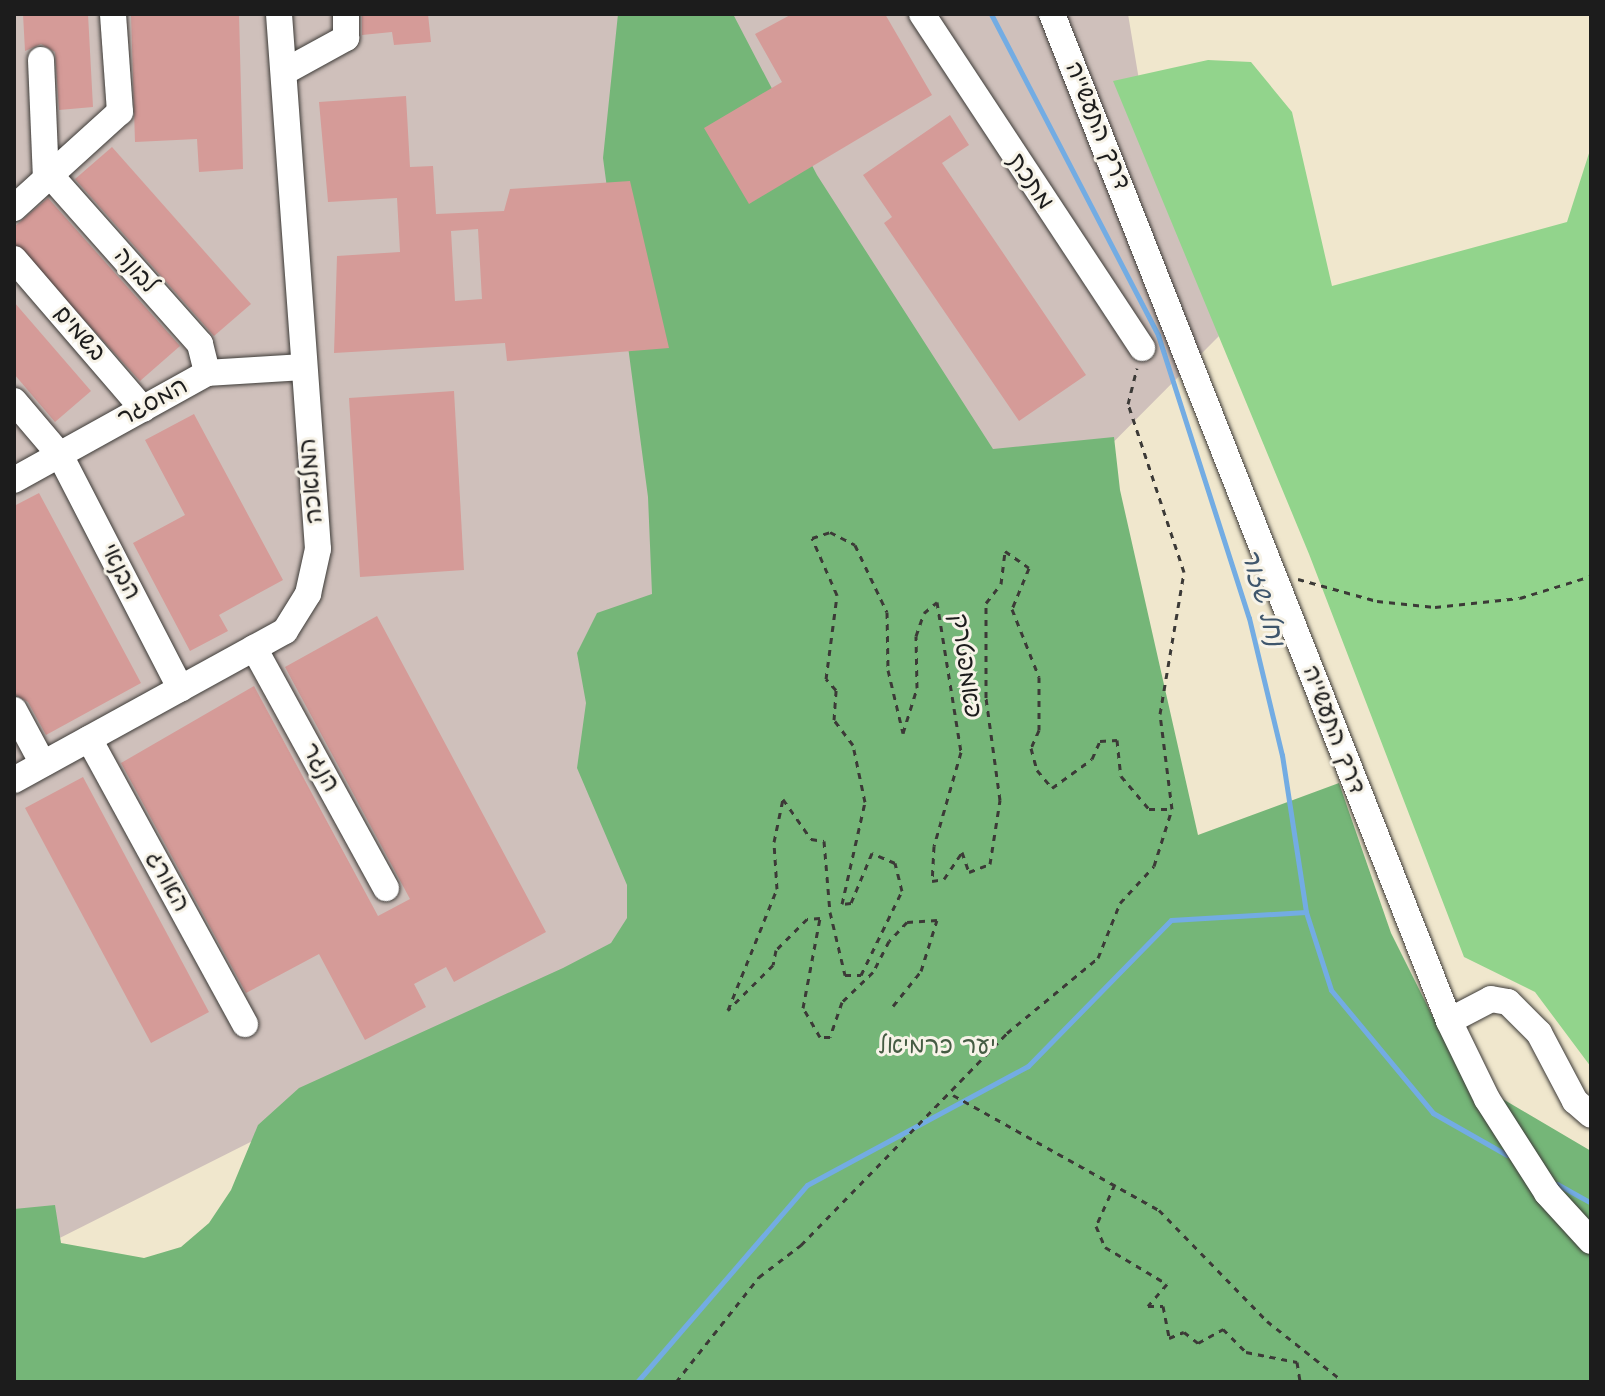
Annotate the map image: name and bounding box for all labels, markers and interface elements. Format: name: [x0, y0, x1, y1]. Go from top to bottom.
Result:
street label: דרך התעשייה: [1058, 58, 1136, 194]
street label: מתכת: [1001, 148, 1059, 216]
street label: לבונה: [107, 242, 163, 300]
street label: בשמים: [47, 300, 111, 368]
street label: המסגר: [113, 372, 193, 434]
street label: המלאכה: [294, 437, 330, 525]
street label: הבנאי: [94, 539, 146, 605]
water label: נחל שזור: [1232, 546, 1290, 650]
street label: פאמפטרק: [943, 612, 987, 720]
street label: דרך התעשייה: [1295, 662, 1371, 798]
street label: הנגר: [295, 738, 345, 798]
street label: האורג: [139, 847, 195, 917]
park label: יער כרמיאל: [878, 1033, 996, 1061]

